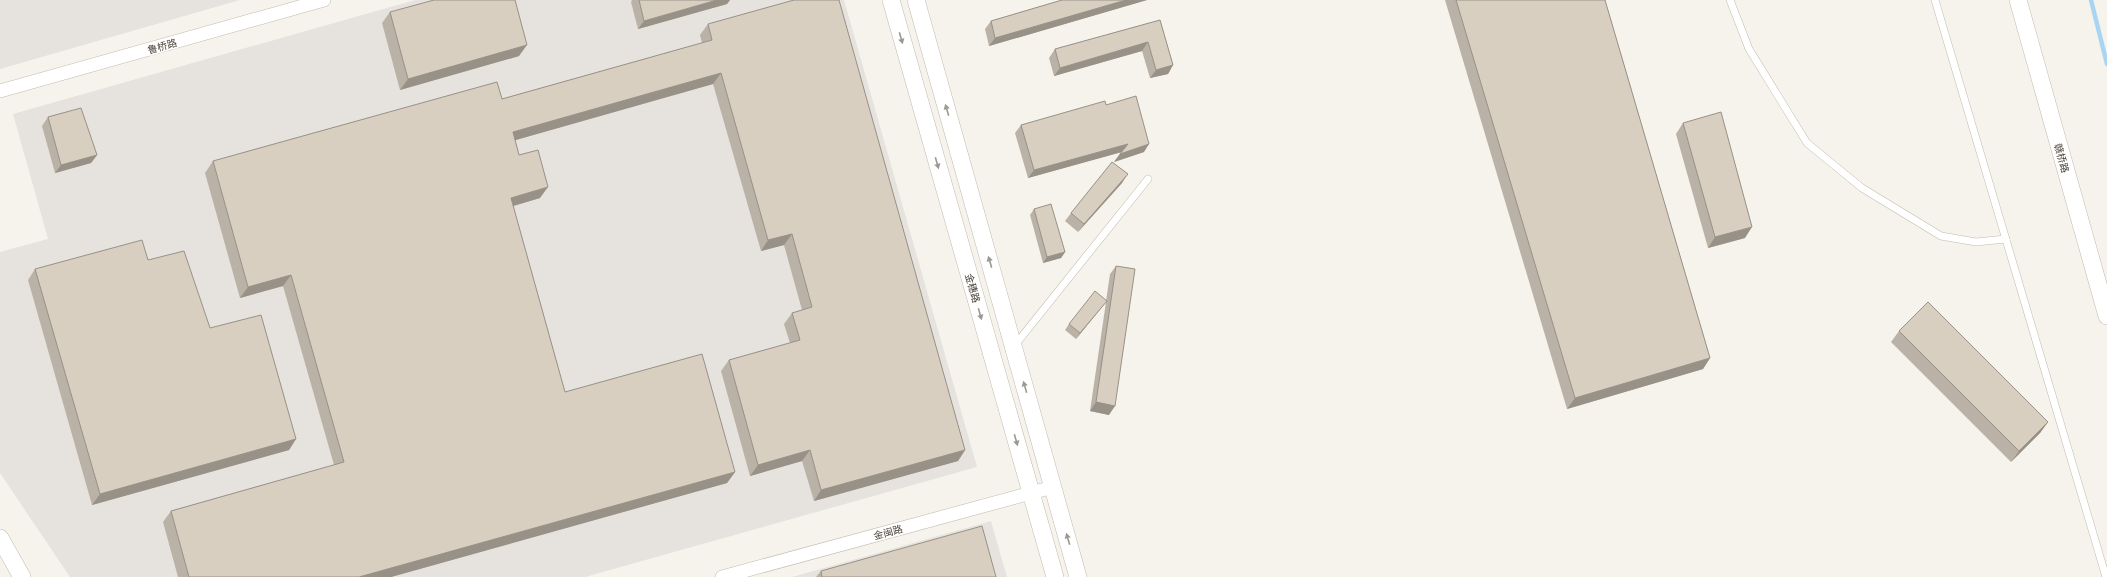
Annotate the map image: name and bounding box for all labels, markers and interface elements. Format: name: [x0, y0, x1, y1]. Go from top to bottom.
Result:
one-way arrow: [898, 32, 904, 44]
street label: 鲁桥路: [146, 36, 178, 56]
one-way arrow: [944, 104, 950, 116]
street label: 赣桥路: [2052, 142, 2072, 174]
one-way arrow: [934, 157, 940, 169]
one-way arrow: [987, 256, 993, 268]
street label: 金穗路: [963, 272, 983, 304]
one-way arrow: [977, 309, 983, 321]
one-way arrow: [1022, 381, 1028, 393]
one-way arrow: [1013, 434, 1019, 446]
street label: 金闽路: [872, 522, 904, 542]
one-way arrow: [1065, 533, 1071, 545]

